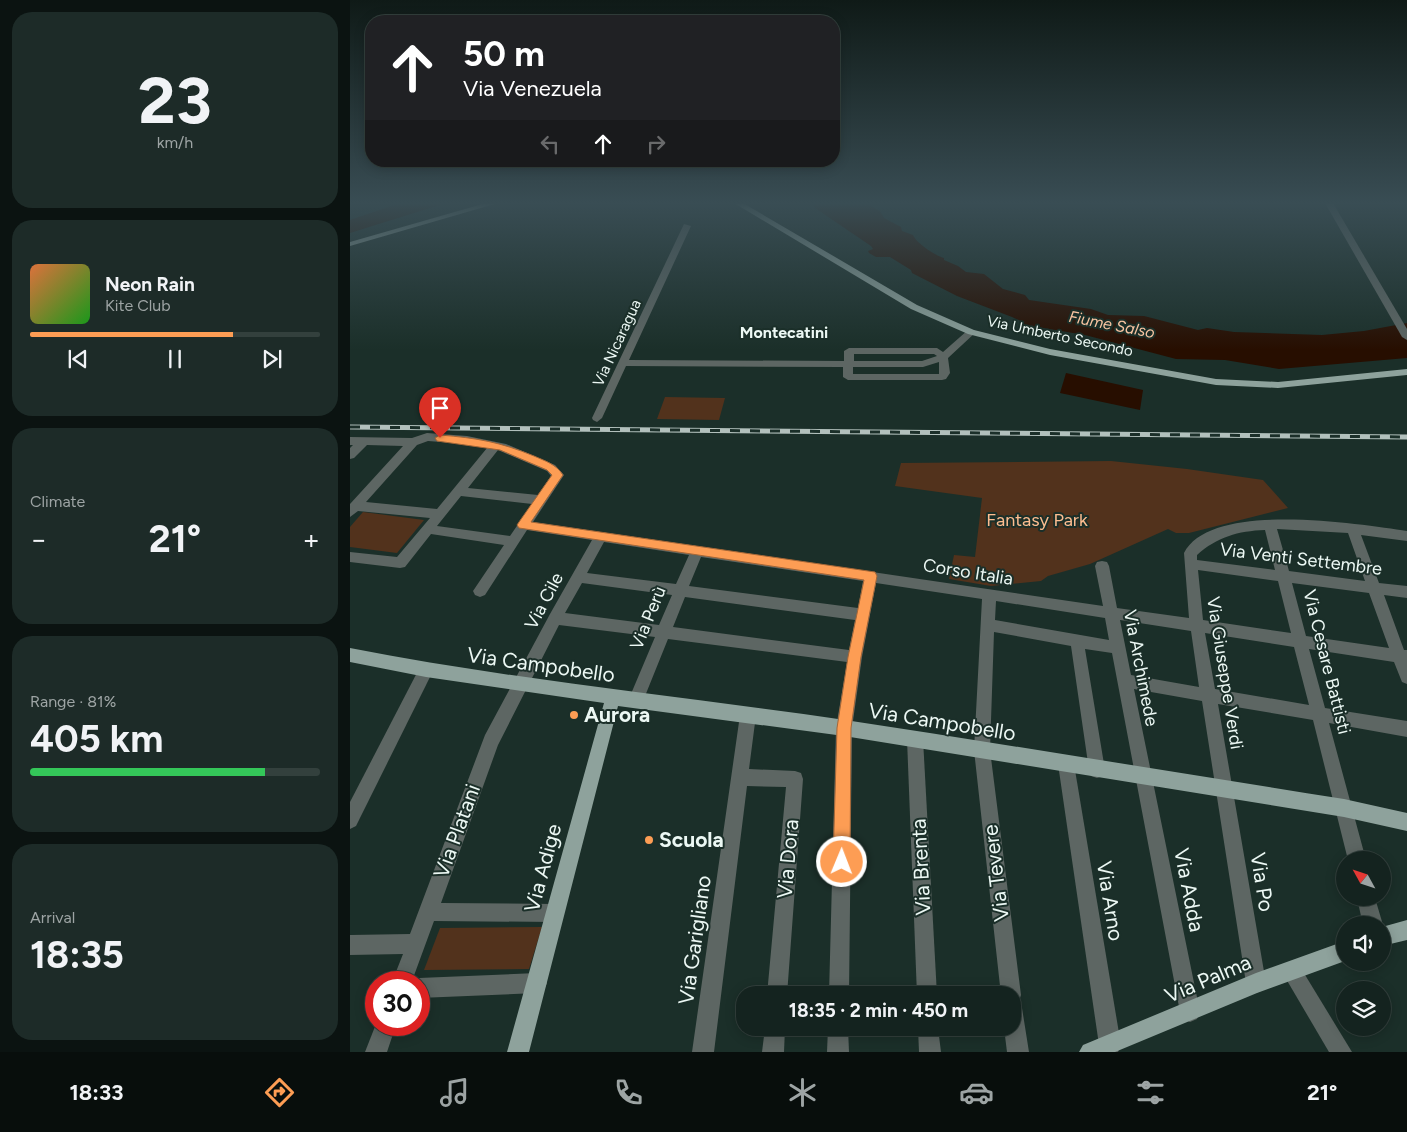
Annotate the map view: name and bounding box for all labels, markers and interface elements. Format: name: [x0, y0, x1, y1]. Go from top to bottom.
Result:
text: 50 m: [463, 33, 545, 75]
icon: ahead: [380, 35, 445, 100]
text: 23: [138, 61, 212, 139]
text: Via Venezuela: [463, 75, 602, 102]
icon: left: [536, 130, 564, 158]
icon: ahead: [589, 130, 617, 158]
icon: right: [642, 130, 670, 158]
text: km/h: [157, 133, 193, 152]
text: Neon Rain: [105, 273, 195, 296]
text: Kite Club: [105, 296, 171, 315]
street label: Via Nicaragua: [589, 297, 645, 389]
water label: Fiume Salso: [1067, 307, 1157, 342]
street label: Via Umberto Secondo: [985, 312, 1135, 360]
district label: Montecatini: [740, 323, 828, 342]
icon: previous: [64, 345, 92, 373]
icon: pause: [161, 345, 189, 373]
icon: next: [258, 345, 286, 373]
pin: [419, 387, 461, 438]
icon: arrive: [426, 394, 454, 422]
text: Climate: [30, 492, 85, 511]
park label: Fantasy Park: [986, 509, 1088, 531]
text: 21°: [149, 516, 201, 562]
text: −: [30, 522, 47, 556]
text: +: [303, 522, 320, 556]
street label: Via Venti Settembre: [1219, 538, 1384, 580]
street label: Corso Italia: [921, 554, 1015, 590]
street label: Via Cile: [520, 569, 568, 633]
street label: Via Perù: [625, 583, 671, 653]
street label: Via Cesare Battisti: [1298, 587, 1356, 737]
street label: Via Giuseppe Verdi: [1202, 595, 1248, 751]
street label: Via Archimede: [1119, 608, 1163, 728]
street label: Via Campobello: [466, 642, 616, 687]
text: Range · 81%: [30, 692, 116, 711]
street label: Via Campobello: [867, 698, 1018, 745]
place label: Aurora: [584, 702, 650, 727]
marker: Aurora: [568, 709, 580, 721]
text: 405 km: [30, 716, 163, 762]
street label: Via Platani: [428, 781, 485, 881]
street label: Via Dora: [772, 818, 803, 900]
street label: Via Brenta: [905, 818, 936, 916]
street label: Via Adige: [519, 821, 566, 915]
street label: Via Tevere: [977, 823, 1014, 923]
place label: Scuola: [659, 827, 724, 852]
marker: Scuola: [643, 834, 655, 846]
position arrow: [815, 835, 867, 887]
street label: Via Adda: [1169, 846, 1210, 934]
street label: Via Po: [1245, 851, 1279, 913]
north arrow: [1336, 851, 1391, 906]
map controls: [1336, 851, 1391, 1036]
street label: Via Arno: [1092, 859, 1129, 943]
street label: Via Garigliano: [673, 874, 716, 1006]
text: Arrival: [30, 908, 75, 927]
button: sound: [1336, 916, 1391, 971]
text: 18:35: [30, 932, 124, 978]
street label: Via Palma: [1161, 949, 1255, 1008]
speed limit sign: 30: [365, 971, 430, 1036]
button: layers: [1336, 981, 1391, 1036]
text: 18:35 · 2 min · 450 m: [789, 999, 968, 1022]
icon: directions: [262, 1075, 297, 1110]
icon: music: [437, 1075, 472, 1110]
icon: phone: [611, 1075, 646, 1110]
icon: climate: [785, 1075, 820, 1110]
icon: car: [959, 1075, 994, 1110]
icon: filters: [1133, 1075, 1168, 1110]
text: 18:33: [70, 1079, 123, 1106]
text: 21°: [1307, 1079, 1337, 1106]

